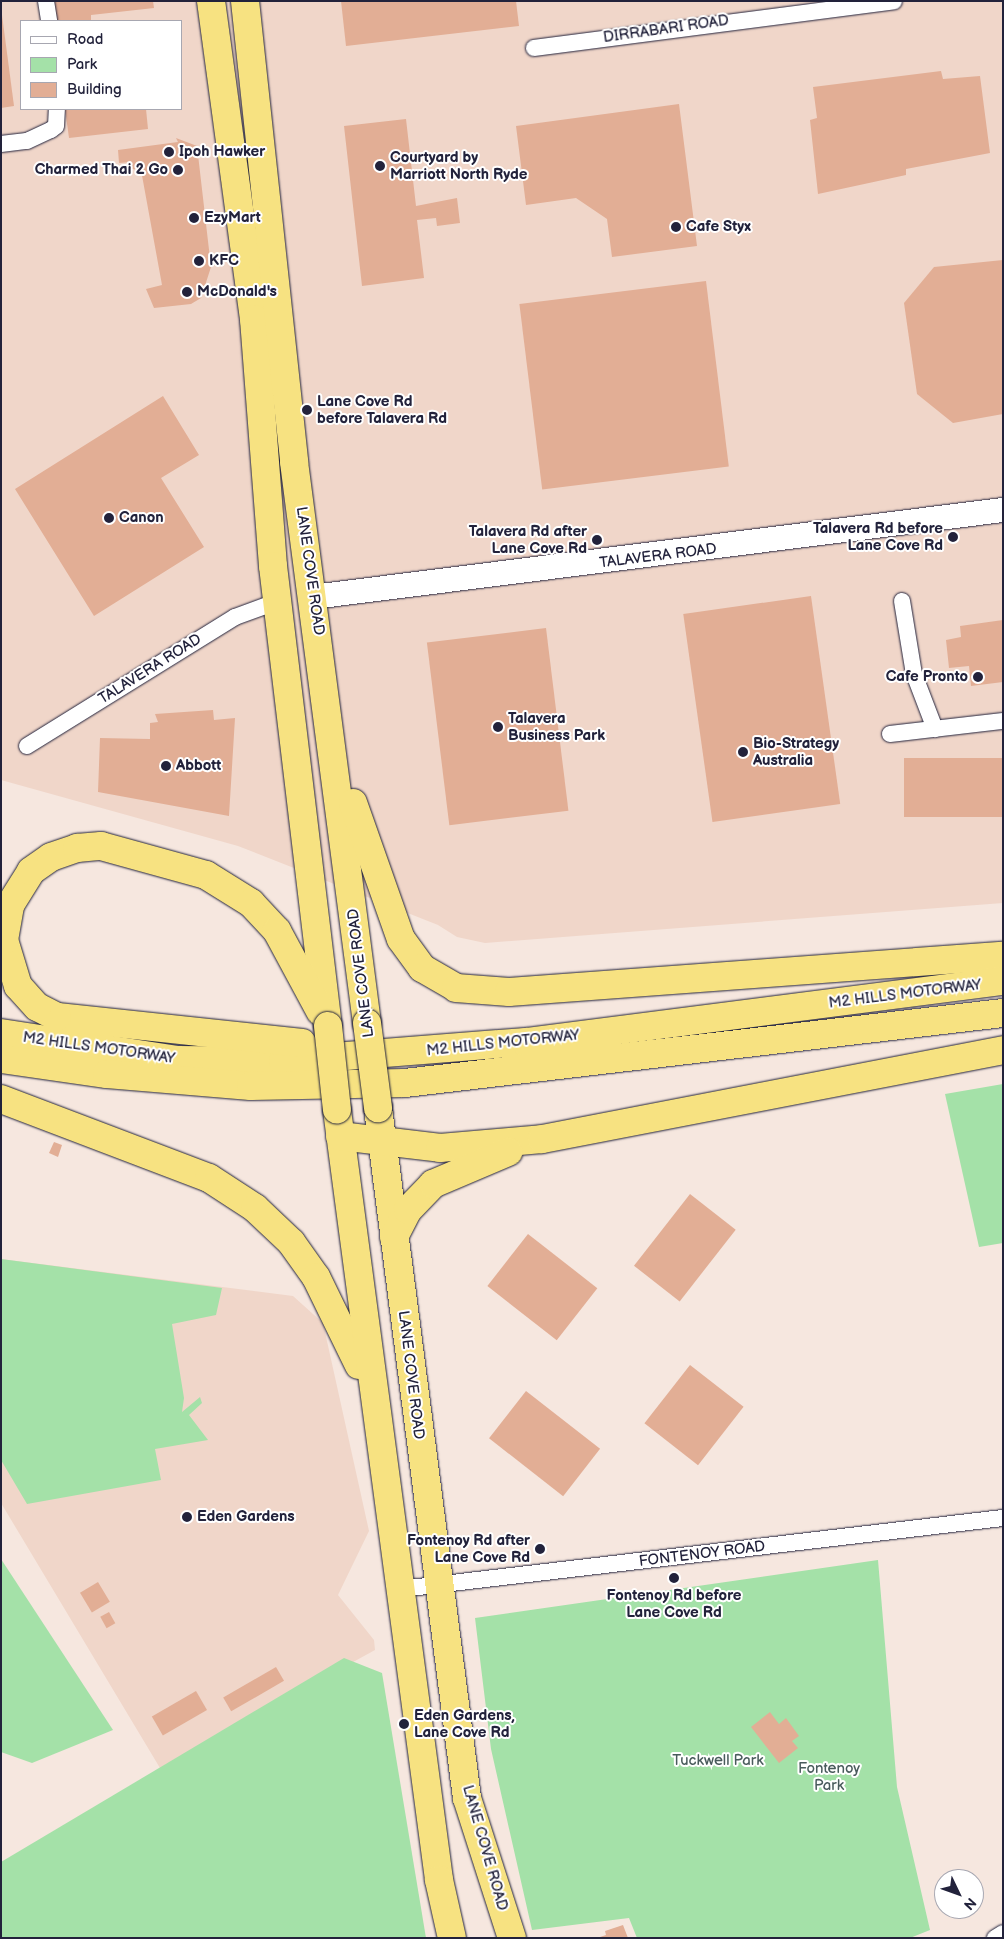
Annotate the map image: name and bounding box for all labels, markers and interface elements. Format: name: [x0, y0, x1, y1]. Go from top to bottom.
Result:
street label: DIRRABARI ROAD: [602, 11, 730, 47]
legend: [20, 20, 182, 110]
text: Road: [67, 30, 103, 49]
text: Park: [67, 55, 97, 74]
text: Building: [67, 80, 122, 99]
place label: Ipoh Hawker: [179, 143, 265, 161]
marker: Ipoh Hawker: [163, 146, 175, 158]
place label: Courtyard by Marriott North Ryde: [390, 148, 527, 183]
marker: Courtyard by Marriott North Ryde: [374, 160, 386, 172]
place label: Charmed Thai 2 Go: [35, 161, 168, 179]
marker: Charmed Thai 2 Go: [172, 164, 184, 176]
place label: EzyMart: [204, 209, 261, 227]
marker: EzyMart: [188, 212, 200, 224]
place label: Cafe Styx: [686, 218, 751, 236]
marker: Cafe Styx: [670, 221, 682, 233]
place label: KFC: [209, 252, 239, 270]
marker: KFC: [193, 255, 205, 267]
place label: McDonald's: [197, 283, 277, 301]
marker: McDonald's: [181, 286, 193, 298]
place label: Lane Cove Rd before Talavera Rd: [317, 392, 447, 427]
marker: Lane Cove Rd before Talavera Rd: [301, 404, 313, 416]
street label: LANE COVE ROAD: [292, 506, 328, 636]
place label: Canon: [119, 509, 164, 527]
marker: Canon: [103, 512, 115, 524]
place label: Talavera Rd before Lane Cove Rd: [813, 519, 943, 554]
place label: Talavera Rd after Lane Cove Rd: [469, 522, 587, 557]
marker: Talavera Rd before Lane Cove Rd: [947, 531, 959, 543]
marker: Talavera Rd after Lane Cove Rd: [591, 534, 603, 546]
street label: TALAVERA ROAD: [598, 540, 718, 572]
street label: TALAVERA ROAD: [95, 630, 205, 708]
place label: Cafe Pronto: [886, 668, 968, 686]
marker: Cafe Pronto: [972, 671, 984, 683]
place label: Talavera Business Park: [508, 709, 605, 744]
marker: Talavera Business Park: [492, 721, 504, 733]
place label: Bio-Strategy Australia: [753, 734, 839, 769]
marker: Bio-Strategy Australia: [737, 746, 749, 758]
place label: Abbott: [176, 757, 221, 775]
marker: Abbott: [160, 760, 172, 772]
street label: LANE COVE ROAD: [344, 908, 378, 1038]
street label: M2 HILLS MOTORWAY: [828, 976, 982, 1012]
street label: M2 HILLS MOTORWAY: [426, 1026, 580, 1060]
street label: M2 HILLS MOTORWAY: [22, 1028, 176, 1068]
street label: LANE COVE ROAD: [394, 1310, 428, 1440]
place label: Eden Gardens: [197, 1508, 295, 1526]
marker: Eden Gardens: [181, 1511, 193, 1523]
place label: Fontenoy Rd after Lane Cove Rd: [407, 1531, 530, 1566]
street label: FONTENOY ROAD: [638, 1537, 766, 1571]
marker: Fontenoy Rd after Lane Cove Rd: [534, 1543, 546, 1555]
marker: Fontenoy Rd before Lane Cove Rd: [668, 1572, 680, 1584]
place label: Fontenoy Rd before Lane Cove Rd: [606, 1586, 742, 1621]
place label: Eden Gardens, Lane Cove Rd: [414, 1706, 515, 1741]
marker: Eden Gardens, Lane Cove Rd: [398, 1718, 410, 1730]
park label: Tuckwell Park: [672, 1752, 764, 1770]
park label: Fontenoy Park: [798, 1759, 860, 1794]
street label: LANE COVE ROAD: [458, 1783, 512, 1913]
north arrow: [934, 1869, 984, 1919]
text: N: [960, 1894, 980, 1913]

